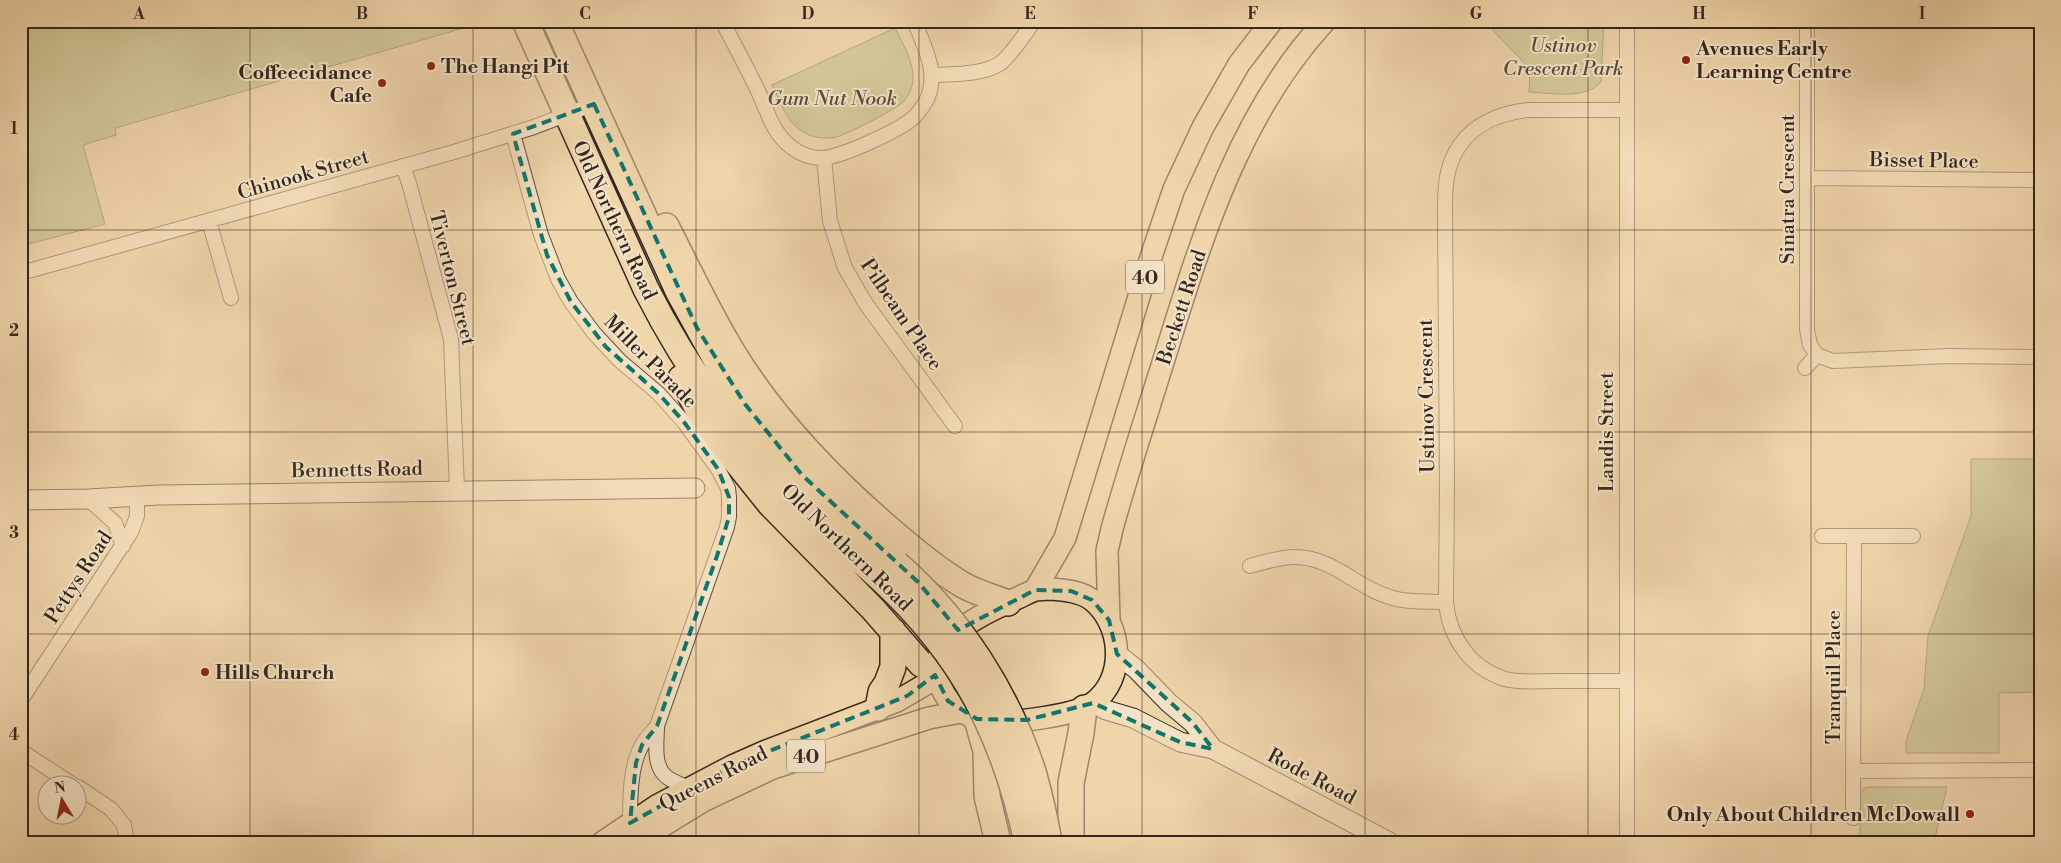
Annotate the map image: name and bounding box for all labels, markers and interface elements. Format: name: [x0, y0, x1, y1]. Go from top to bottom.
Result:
text: A: [132, 4, 145, 24]
text: B: [356, 4, 368, 24]
text: C: [579, 4, 591, 24]
text: D: [802, 4, 815, 24]
text: E: [1024, 4, 1036, 24]
text: F: [1247, 4, 1259, 24]
text: G: [1470, 4, 1483, 24]
text: H: [1692, 4, 1706, 24]
text: I: [1919, 4, 1925, 24]
park label: Ustinov Crescent Park: [1503, 34, 1623, 82]
place label: Avenues Early Learning Centre: [1695, 37, 1852, 85]
marker: Avenues Early Learning Centre: [1680, 54, 1692, 66]
place label: The Hangi Pit: [441, 55, 570, 80]
marker: The Hangi Pit: [425, 60, 437, 72]
place label: Coffeecidance Cafe: [238, 61, 372, 109]
marker: Coffeecidance Cafe: [376, 77, 388, 89]
park label: Gum Nut Nook: [767, 87, 897, 112]
street label: Sinatra Crescent: [1776, 114, 1801, 264]
text: 1: [10, 119, 18, 139]
street label: Old Northern Road: [566, 137, 662, 305]
street label: Chinook Street: [235, 145, 372, 206]
street label: Bisset Place: [1868, 148, 1979, 175]
street label: Tiverton Street: [423, 208, 480, 348]
street label: Beckett Road: [1152, 246, 1213, 369]
street label: Pilbeam Place: [854, 254, 947, 375]
road number: 40: [1126, 260, 1164, 294]
street label: Miller Parade: [598, 310, 702, 414]
street label: Ustinov Crescent: [1414, 319, 1441, 473]
text: 2: [9, 321, 19, 341]
street label: Landis Street: [1595, 372, 1620, 492]
street label: Bennetts Road: [290, 457, 424, 484]
street label: Old Northern Road: [775, 479, 917, 618]
text: 3: [9, 523, 19, 543]
street label: Pettys Road: [40, 526, 119, 629]
street label: Tranquil Place: [1822, 610, 1847, 744]
place label: Hills Church: [215, 661, 335, 686]
marker: Hills Church: [199, 666, 211, 678]
text: 4: [9, 725, 20, 745]
road number: 40: [787, 739, 825, 772]
street label: Queens Road: [655, 741, 773, 817]
street label: Rode Road: [1263, 744, 1360, 811]
north arrow: [38, 776, 88, 826]
text: N: [53, 778, 67, 798]
place label: Only About Children McDowall: [1667, 803, 1960, 828]
marker: Only About Children McDowall: [1964, 808, 1976, 820]

